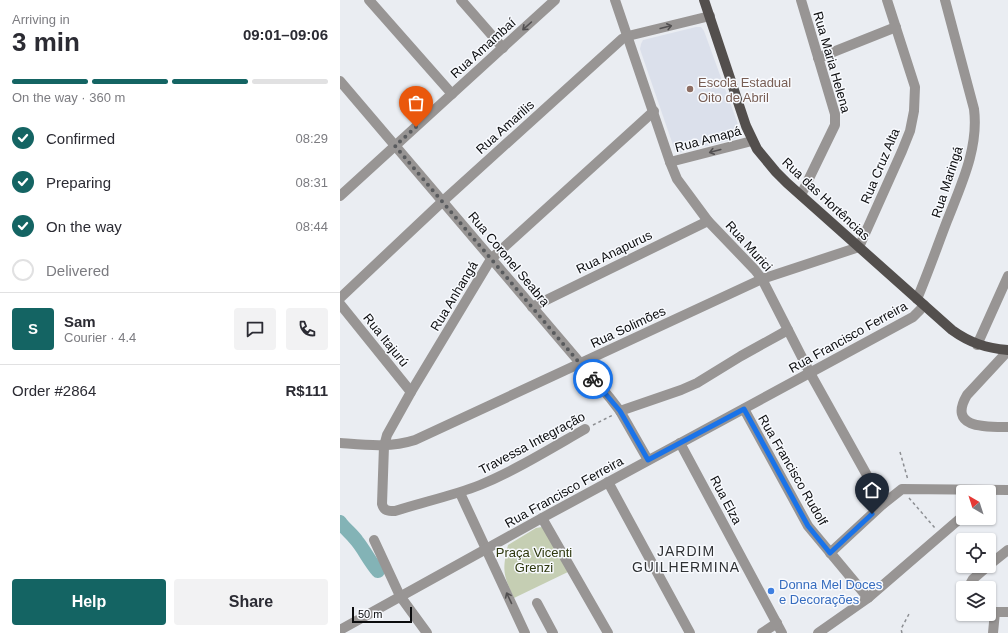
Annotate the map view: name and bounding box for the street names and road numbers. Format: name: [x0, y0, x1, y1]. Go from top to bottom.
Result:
street label: Rua Maria Helena: [810, 10, 854, 115]
street label: Rua Amambaí: [447, 15, 519, 81]
street label: Rua Amarilis: [473, 97, 538, 157]
street label: Rua Amapá: [673, 123, 743, 155]
street label: Rua Cruz Alta: [857, 125, 903, 206]
street label: Rua Maringá: [928, 144, 966, 220]
street label: Rua das Hortências: [779, 155, 873, 244]
street label: Rua Coronel Seabra: [465, 209, 553, 310]
street label: Rua Murici: [723, 218, 775, 274]
street label: Rua Anapurus: [574, 227, 655, 277]
street label: Rua Anhangá: [427, 258, 481, 334]
street label: Rua Francisco Ferreira: [786, 298, 910, 376]
street label: Rua Solimões: [588, 303, 668, 351]
street label: Rua Itajurú: [360, 311, 412, 369]
street label: Travessa Integração: [476, 409, 588, 477]
street label: Rua Francisco Rudolf: [755, 412, 831, 528]
street label: Rua Francisco Ferreira: [502, 453, 626, 531]
street label: Rua Elza: [707, 473, 745, 527]

